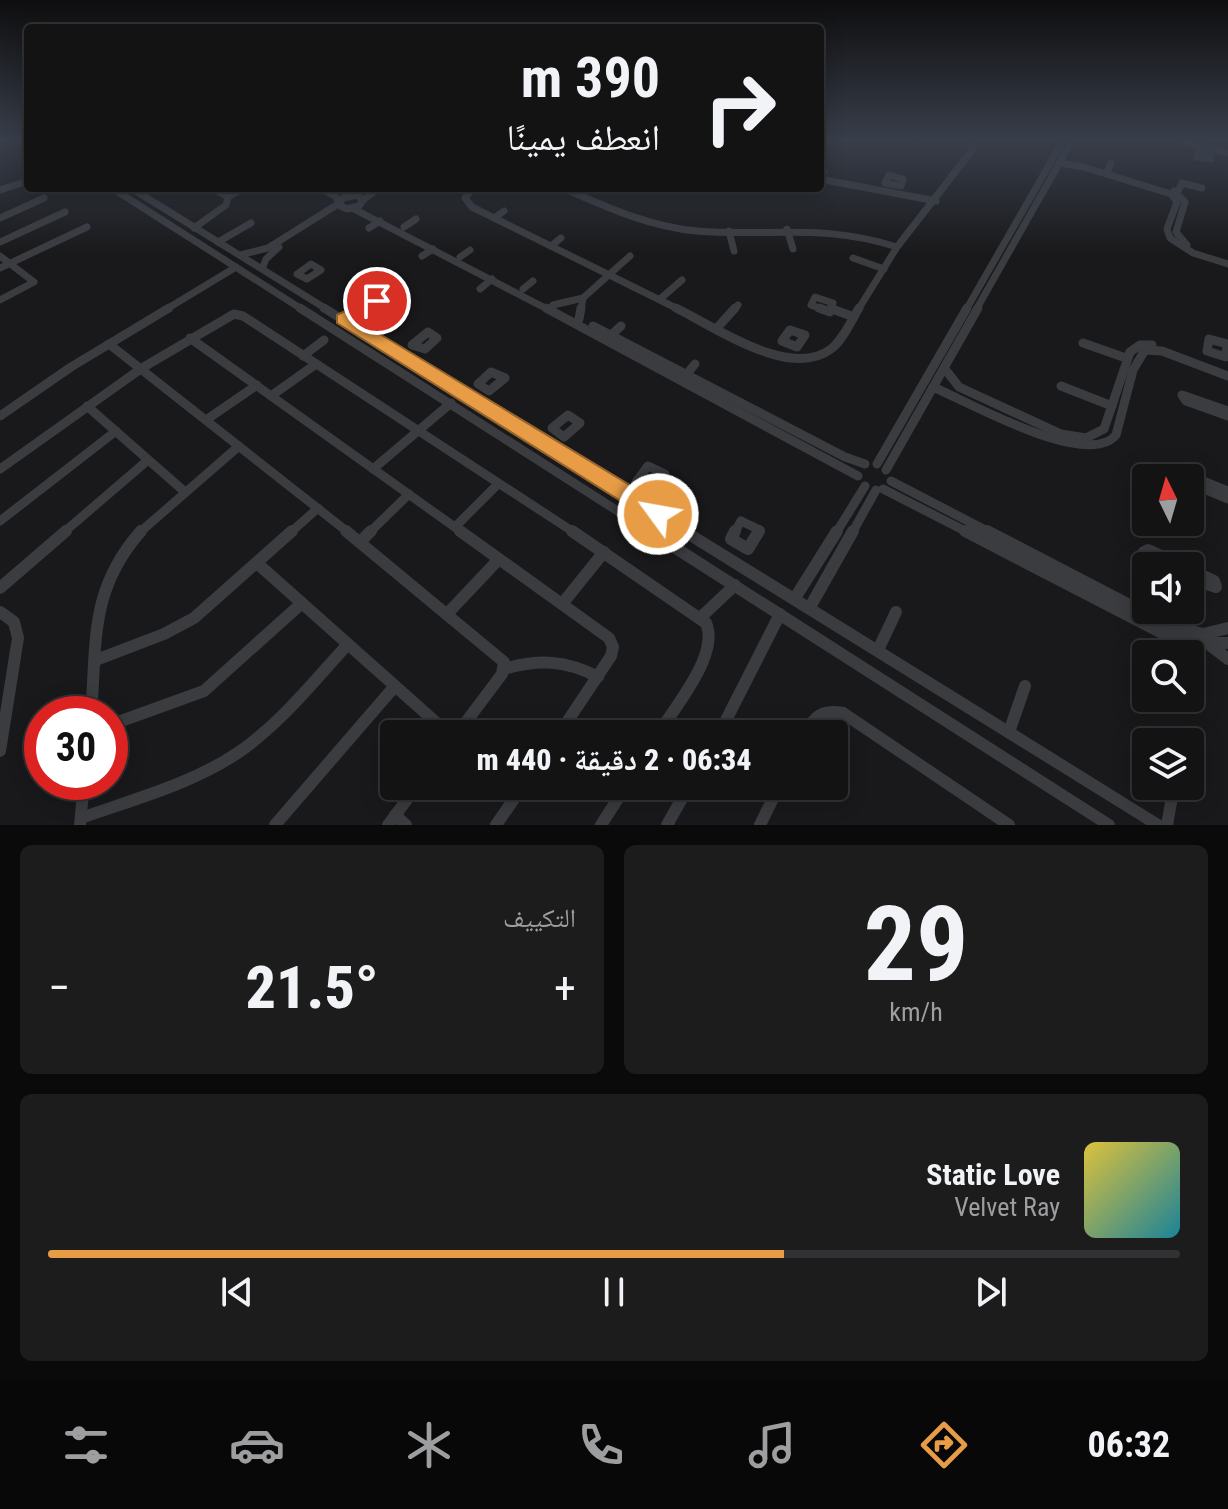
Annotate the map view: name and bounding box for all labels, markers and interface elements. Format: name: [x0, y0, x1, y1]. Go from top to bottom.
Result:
text: 390 m: [521, 45, 660, 111]
icon: right: [688, 56, 792, 160]
text: انعطف يمينًا: [507, 117, 660, 159]
pin: [343, 267, 411, 335]
icon: arrive: [355, 279, 399, 323]
north arrow: [1132, 464, 1204, 536]
map controls: [1132, 464, 1204, 800]
position arrow: [616, 472, 700, 556]
button: sound: [1132, 552, 1204, 624]
button: search: [1132, 640, 1204, 712]
speed limit sign: 30: [24, 696, 128, 800]
button: layers: [1132, 728, 1204, 800]
text: 06:34 · 2 دقيقة · 440 m: [477, 742, 751, 777]
text: 29: [863, 884, 969, 1005]
text: التكييف: [503, 903, 576, 933]
text: 21.5°: [246, 952, 379, 1023]
text: −: [48, 962, 70, 1014]
text: +: [554, 962, 576, 1014]
text: km/h: [889, 997, 943, 1027]
text: Static Love: [926, 1157, 1060, 1192]
text: Velvet Ray: [954, 1192, 1060, 1222]
icon: previous: [215, 1270, 259, 1314]
icon: pause: [592, 1270, 636, 1314]
icon: next: [969, 1270, 1013, 1314]
icon: filters: [58, 1417, 114, 1473]
icon: car: [229, 1417, 285, 1473]
icon: climate: [401, 1417, 457, 1473]
icon: phone: [573, 1417, 629, 1473]
icon: music: [744, 1417, 800, 1473]
icon: directions: [916, 1417, 972, 1473]
text: 06:32: [1088, 1424, 1170, 1466]

